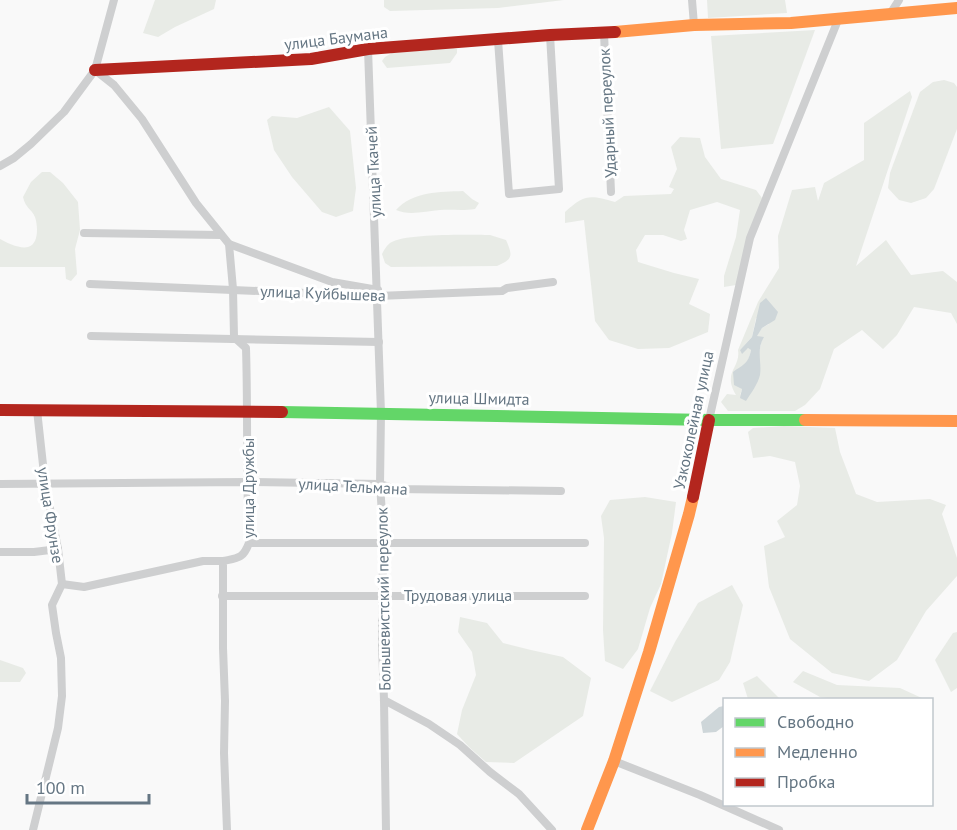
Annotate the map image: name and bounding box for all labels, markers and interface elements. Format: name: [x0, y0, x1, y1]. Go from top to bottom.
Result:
street label: улица Баумана: [283, 22, 389, 54]
street label: Ударный переулок: [594, 47, 620, 178]
street label: улица Ткачей: [361, 126, 385, 218]
street label: улица Куйбышева: [260, 281, 386, 305]
street label: Узкоколейная улица: [669, 349, 717, 491]
street label: улица Шмидта: [428, 387, 530, 409]
street label: улица Дружбы: [238, 438, 258, 538]
street label: улица Фрунзе: [34, 465, 68, 565]
street label: улица Тельмана: [298, 473, 408, 499]
street label: Большевистский переулок: [371, 507, 395, 691]
street label: Трудовая улица: [404, 585, 512, 605]
legend: [723, 698, 933, 806]
text: Свободно: [777, 710, 854, 733]
text: Медленно: [777, 740, 858, 763]
scale bar: [27, 767, 148, 805]
text: Пробка: [777, 770, 835, 793]
text: 100 m: [36, 776, 85, 799]

